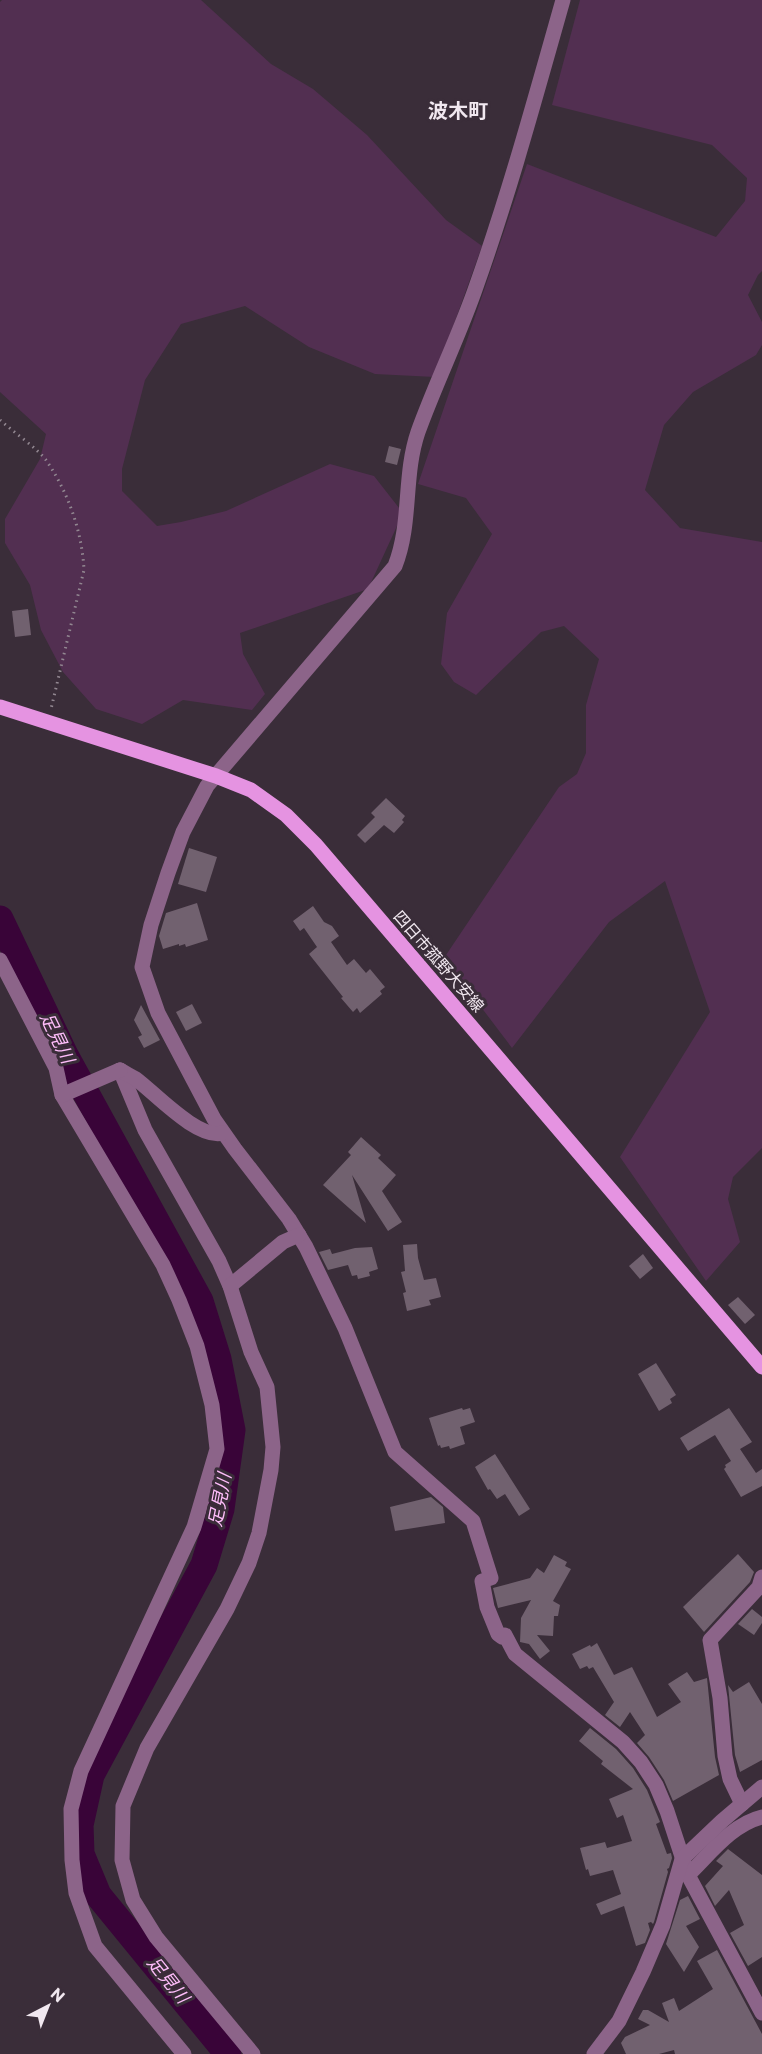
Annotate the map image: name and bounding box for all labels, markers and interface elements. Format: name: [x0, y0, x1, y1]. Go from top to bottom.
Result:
district label: 波木町: [428, 98, 488, 122]
street label: 四日市菰野大安線: [390, 906, 489, 1015]
water label: 足見川: [36, 1008, 80, 1068]
water label: 足見川: [203, 1469, 235, 1528]
water label: 足見川: [143, 1951, 196, 2009]
north arrow: [18, 1976, 78, 2036]
text: N: [48, 1983, 69, 2006]

